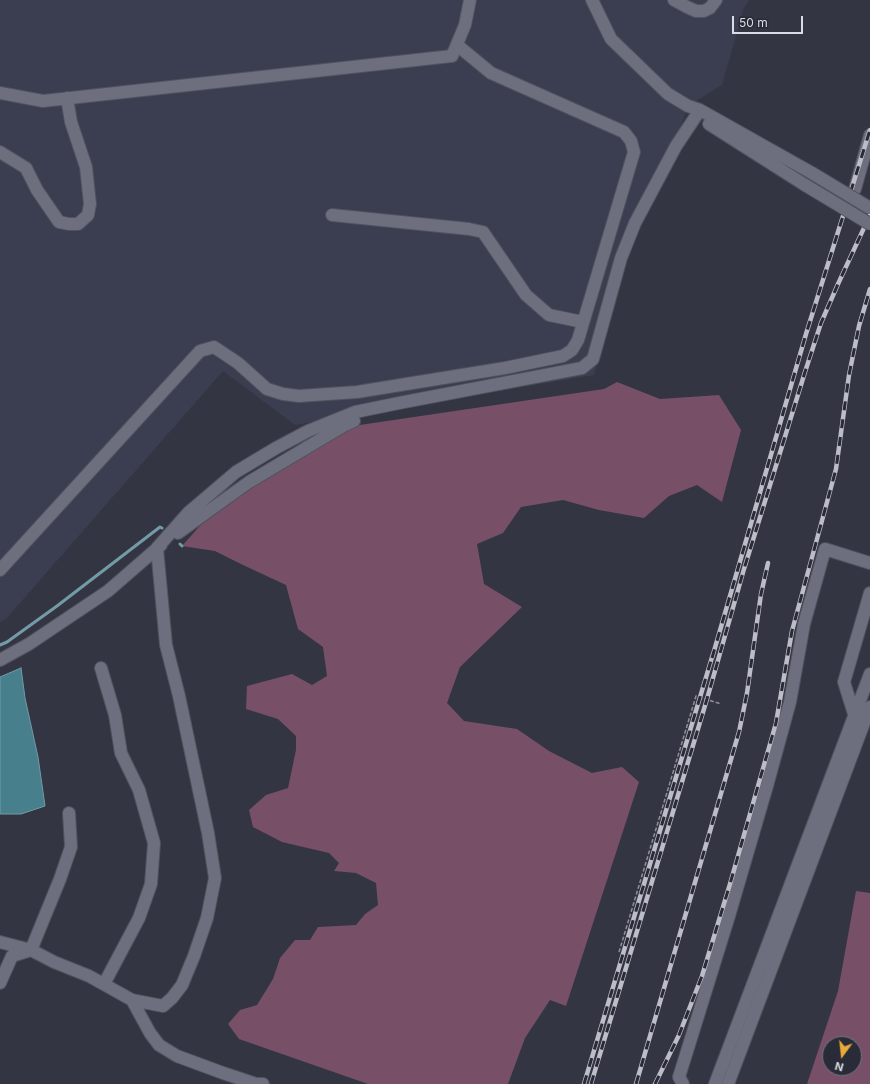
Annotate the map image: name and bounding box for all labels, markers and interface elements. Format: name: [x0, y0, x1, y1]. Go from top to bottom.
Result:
scale bar: [734, 8, 805, 34]
text: 50 m: [739, 15, 768, 30]
north arrow: [822, 1036, 862, 1076]
text: N: [833, 1059, 845, 1074]

